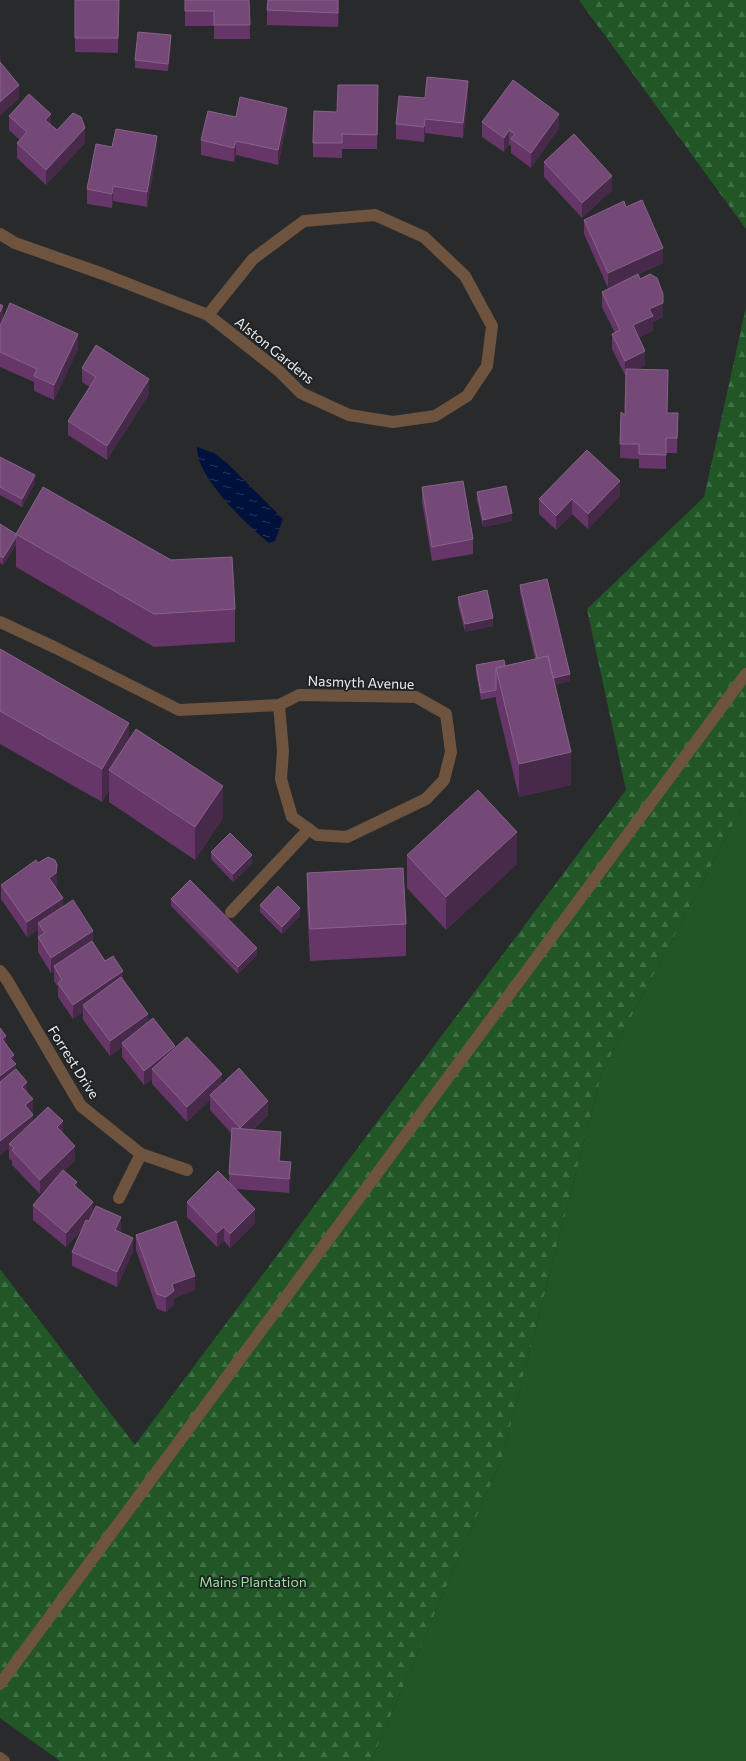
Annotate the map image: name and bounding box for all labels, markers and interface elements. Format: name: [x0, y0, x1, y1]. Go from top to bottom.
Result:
street label: Alston Gardens: [232, 313, 318, 387]
street label: Nasmyth Avenue: [307, 672, 415, 692]
street label: Forrest Drive: [45, 1022, 103, 1102]
park label: Mains Plantation: [199, 1573, 307, 1590]

